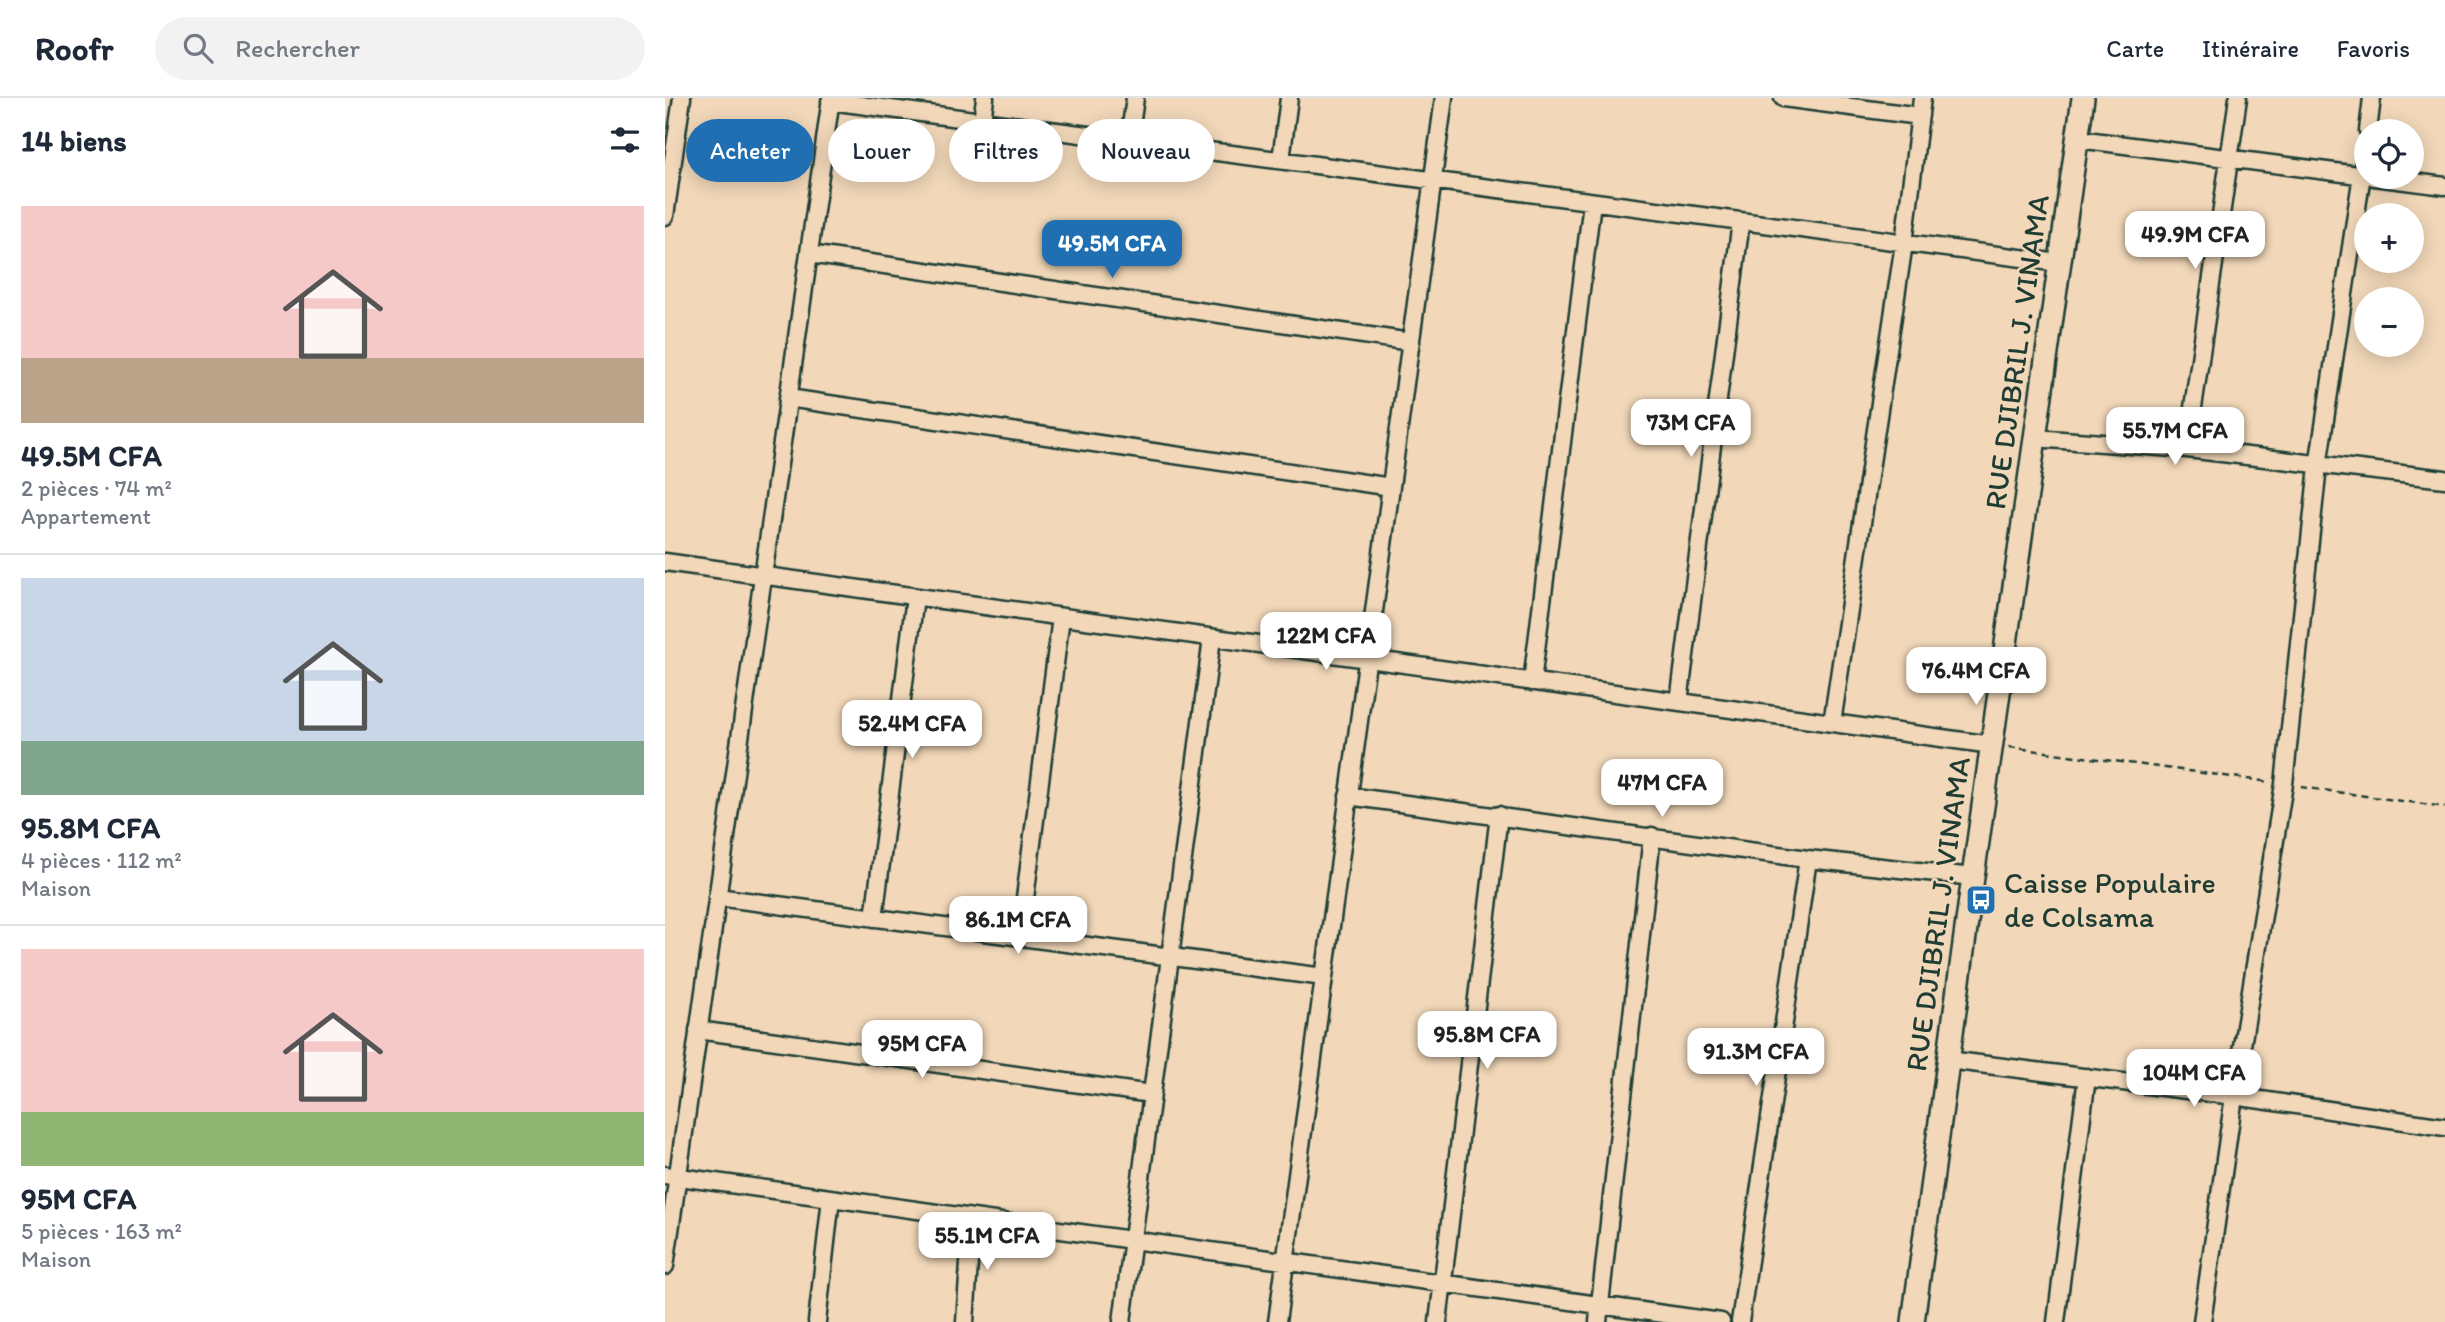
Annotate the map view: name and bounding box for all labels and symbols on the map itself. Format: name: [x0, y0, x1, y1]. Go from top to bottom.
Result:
street label: RUE DJIBRIL J. VINAMA: [1976, 192, 2057, 512]
pin: 49.9M CFA: [2115, 212, 2275, 271]
pin: 49.5M CFA: [1032, 220, 1192, 280]
pin: 73M CFA: [1626, 400, 1756, 459]
pin: 55.7M CFA: [2095, 408, 2255, 467]
pin: 122M CFA: [1254, 612, 1398, 672]
pin: 76.4M CFA: [1896, 648, 2056, 707]
pin: 52.4M CFA: [832, 700, 992, 760]
street label: RUE DJIBRIL J. VINAMA: [1897, 754, 1978, 1074]
pin: 47M CFA: [1597, 760, 1727, 819]
place label: Caisse Populaire de Colsama: [2004, 864, 2216, 935]
bus stop icon: Caisse Populaire de Colsama: [1964, 883, 1998, 917]
pin: 86.1M CFA: [938, 896, 1098, 956]
pin: 95.8M CFA: [1407, 1012, 1567, 1071]
pin: 95M CFA: [857, 1020, 987, 1080]
pin: 91.3M CFA: [1676, 1028, 1836, 1088]
pin: 104M CFA: [2122, 1049, 2266, 1109]
pin: 55.1M CFA: [907, 1212, 1067, 1272]

